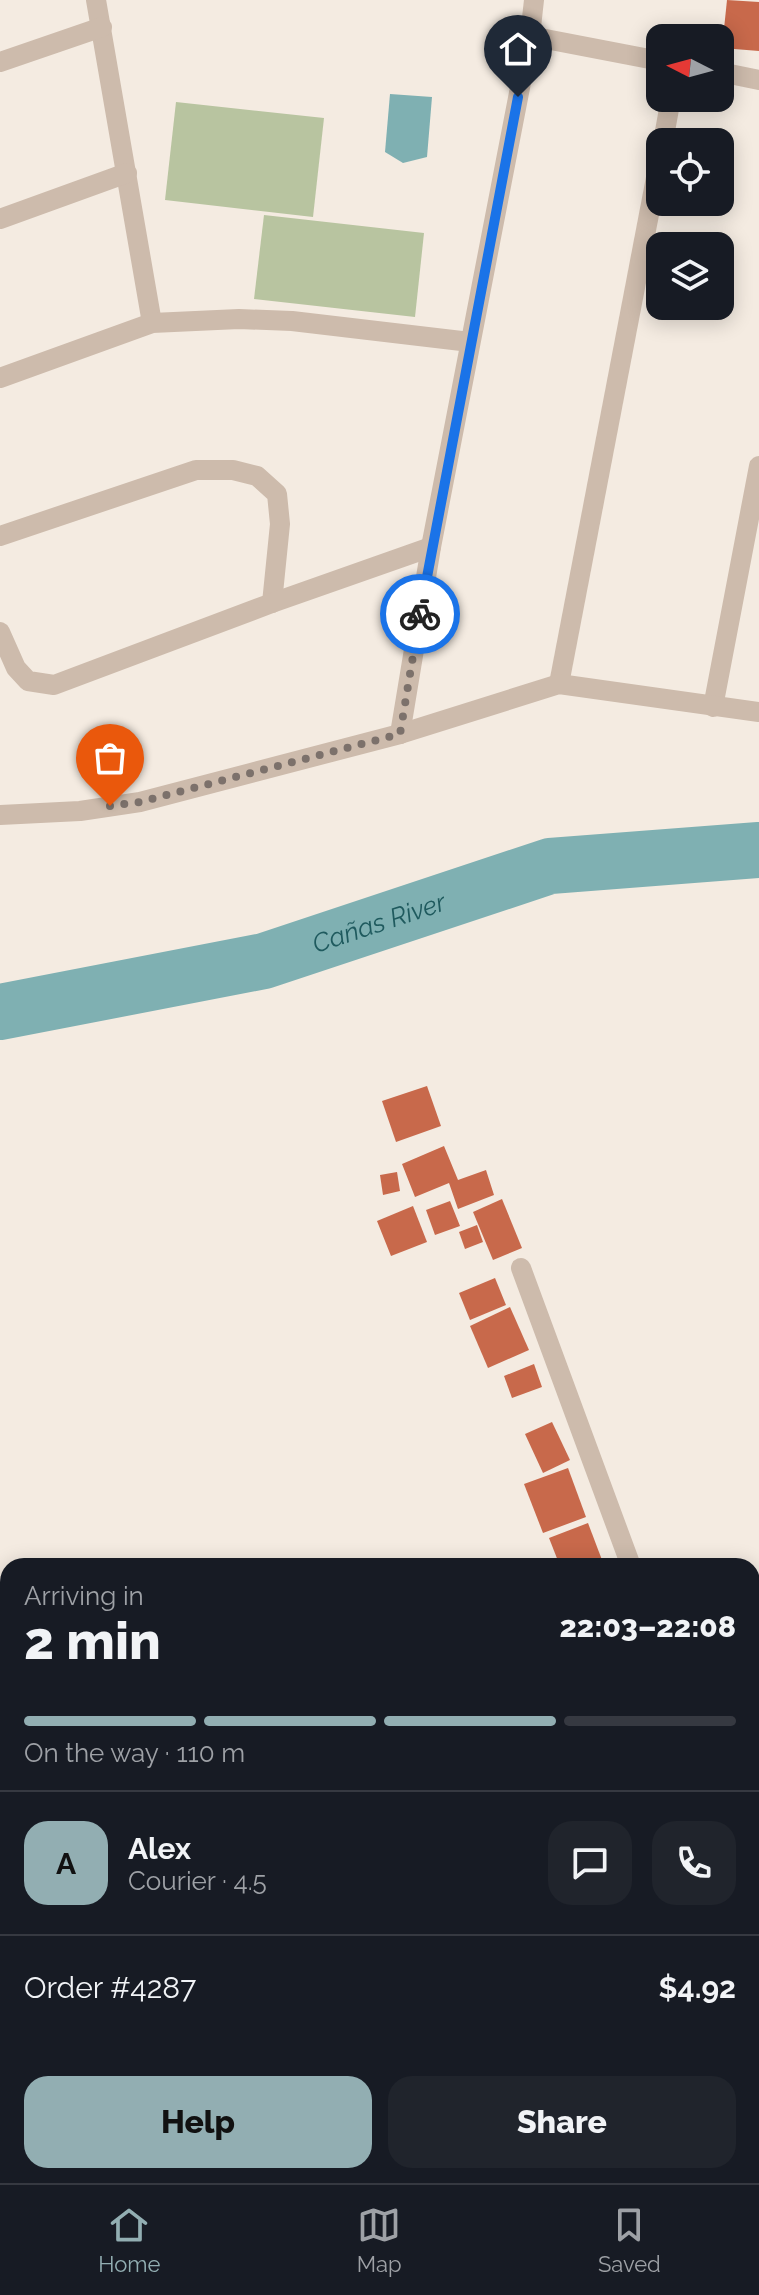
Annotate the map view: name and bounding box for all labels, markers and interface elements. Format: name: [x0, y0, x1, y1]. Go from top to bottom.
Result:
pin: [484, 15, 552, 97]
north arrow: [646, 24, 734, 112]
map controls: [646, 24, 734, 320]
icon: home: [496, 27, 540, 71]
button: locate: [646, 128, 734, 216]
button: layers: [646, 232, 734, 320]
courier: [380, 574, 460, 654]
icon: bike: [398, 592, 442, 636]
pin: [76, 724, 144, 806]
icon: bag: [88, 736, 132, 780]
water label: Cañas River: [308, 886, 450, 959]
text: Arriving in: [24, 1581, 144, 1611]
text: 22:03–22:08: [559, 1609, 736, 1644]
text: 2 min: [24, 1610, 161, 1671]
text: On the way · 110 m: [24, 1738, 245, 1768]
button: chat: [548, 1821, 632, 1905]
button: phone: [652, 1821, 736, 1905]
text: Alex: [128, 1831, 191, 1866]
text: A: [56, 1846, 76, 1881]
text: Courier · 4.5: [128, 1866, 267, 1896]
text: Order #4287: [24, 1970, 196, 2005]
text: $4.92: [659, 1970, 736, 2005]
button: Help: [24, 2076, 372, 2168]
button: Share: [388, 2076, 736, 2168]
tab: Home: [98, 2203, 160, 2277]
tab: Map: [357, 2203, 402, 2277]
tab: Saved: [598, 2203, 661, 2277]

